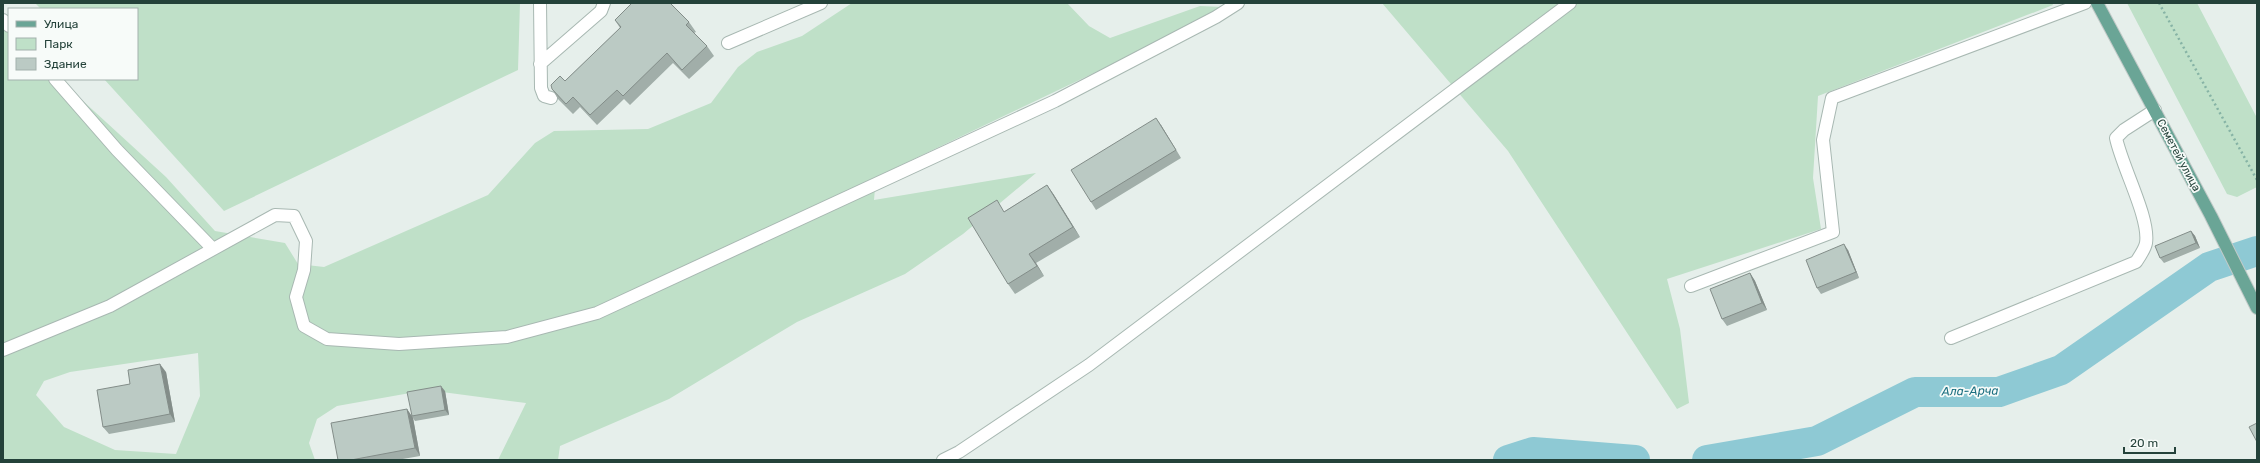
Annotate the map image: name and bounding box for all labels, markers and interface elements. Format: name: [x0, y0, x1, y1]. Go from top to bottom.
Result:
legend: [8, 8, 138, 80]
text: Улица: [44, 17, 78, 31]
text: Парк: [44, 37, 73, 51]
text: Здание: [44, 57, 87, 71]
street label: Семетей улица: [2154, 117, 2203, 194]
water label: Ала-Арча: [1940, 384, 1999, 399]
scale bar: [2124, 429, 2175, 455]
text: 20 m: [2130, 436, 2158, 450]

